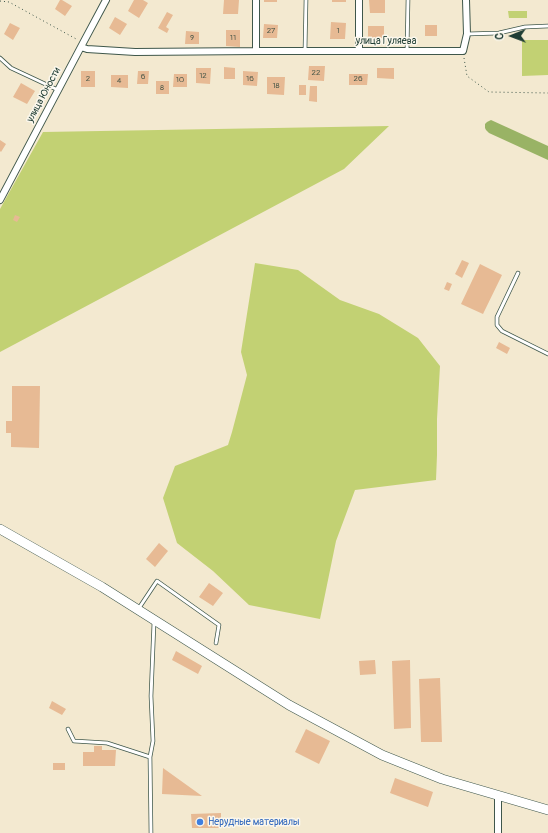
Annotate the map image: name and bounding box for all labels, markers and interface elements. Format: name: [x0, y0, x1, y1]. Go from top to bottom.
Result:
north arrow: [492, 16, 532, 56]
house number: 27: [267, 26, 275, 36]
house number: 1: [336, 26, 340, 36]
house number: 9: [190, 33, 194, 43]
house number: 11: [230, 33, 236, 43]
text: С: [493, 33, 506, 40]
street label: улица Гуляева: [356, 35, 416, 47]
street label: улица Юности: [25, 66, 63, 124]
house number: 22: [312, 68, 320, 78]
house number: 12: [199, 71, 207, 81]
house number: 6: [141, 72, 145, 82]
house number: 2: [86, 74, 90, 84]
house number: 16: [246, 74, 254, 84]
house number: 26: [353, 74, 363, 84]
house number: 10: [176, 75, 184, 85]
house number: 4: [117, 76, 121, 86]
house number: 18: [272, 81, 280, 91]
house number: 8: [160, 83, 164, 93]
place label: Нерудные материалы: [208, 816, 299, 828]
marker: Нерудные материалы: [195, 817, 205, 827]

